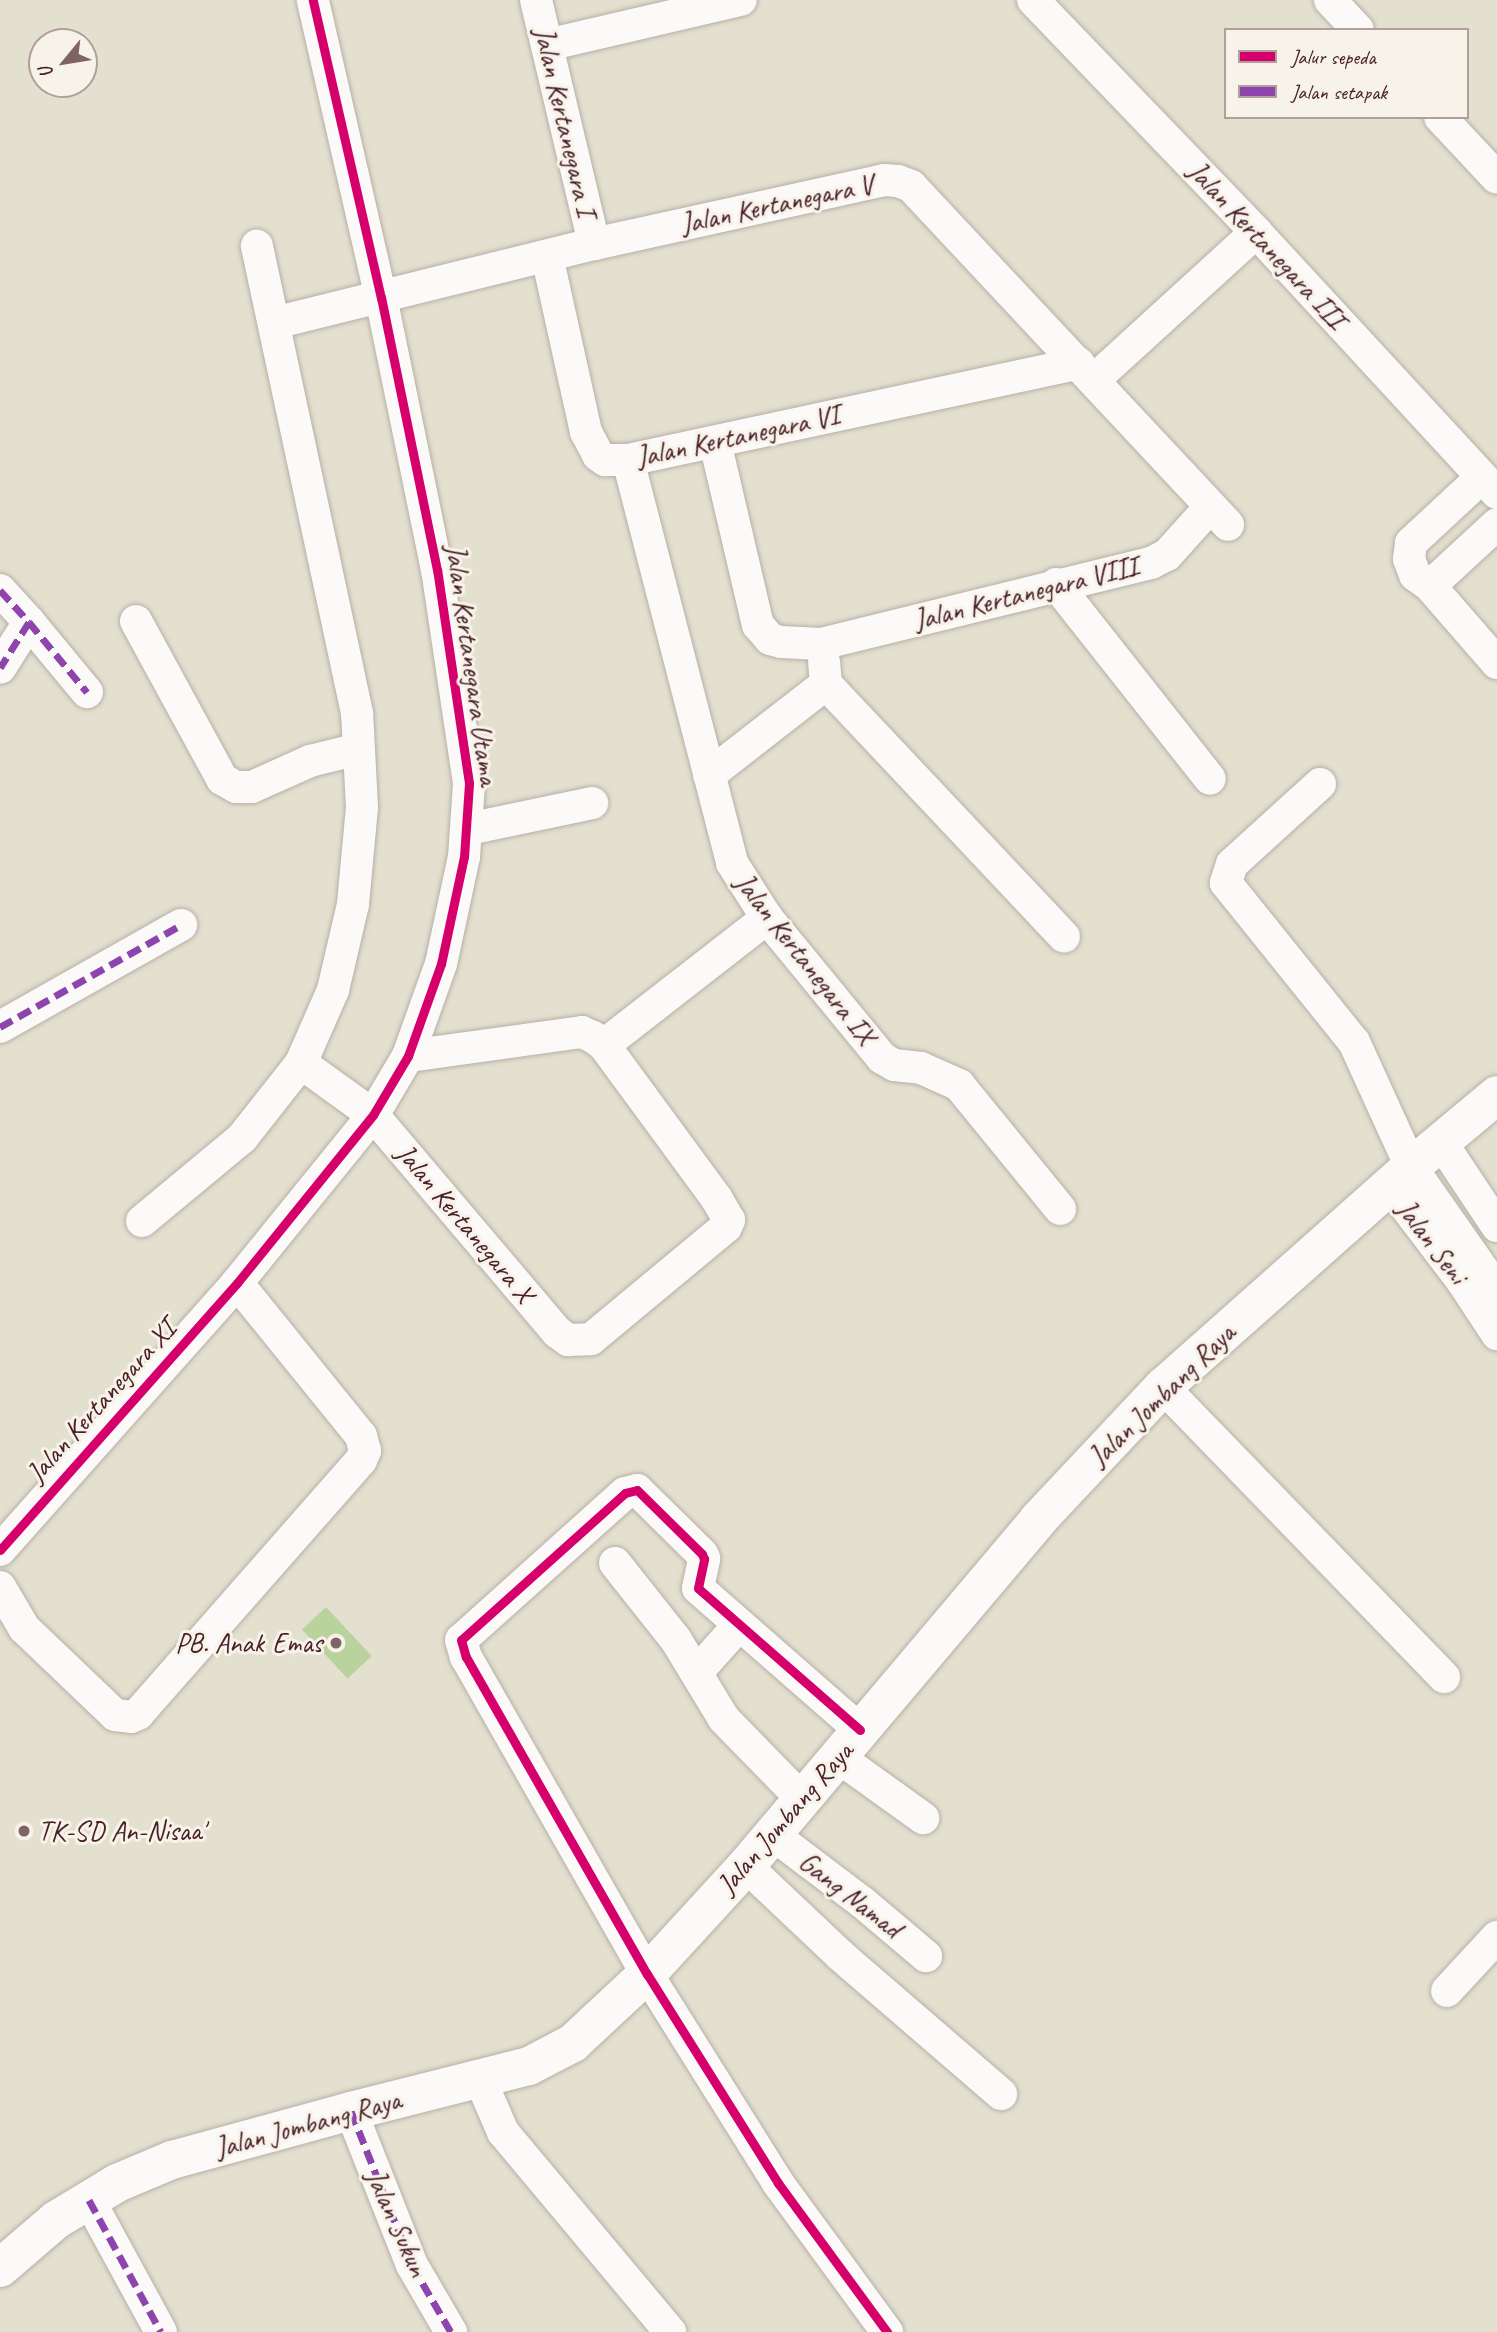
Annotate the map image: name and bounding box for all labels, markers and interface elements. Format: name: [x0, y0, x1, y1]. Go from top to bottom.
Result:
street label: Jalan Kertanegara I: [527, 25, 603, 219]
north arrow: [28, 28, 98, 98]
legend: [1224, 28, 1469, 119]
text: Jalur sepeda: [1291, 44, 1376, 70]
text: U: [34, 63, 59, 82]
text: Jalan setapak: [1291, 79, 1387, 105]
street label: Jalan Kertanegara III: [1182, 155, 1352, 335]
street label: Jalan Kertanegara V: [679, 167, 875, 241]
street label: Jalan Kertanegara VI: [634, 398, 842, 474]
street label: Jalan Kertanegara Utama: [438, 541, 506, 789]
street label: Jalan Kertanegara VIII: [911, 549, 1141, 637]
street label: Jalan Kertanegara IX: [728, 867, 882, 1051]
street label: Jalan Kertanegara X: [389, 1138, 541, 1308]
street label: Jalan Seni: [1390, 1194, 1474, 1290]
street label: Jalan Kertanegara XI: [20, 1313, 182, 1489]
street label: Jalan Jombang Raya: [1082, 1317, 1242, 1473]
place label: PB. Anak Emas: [174, 1626, 322, 1660]
marker: PB. Anak Emas: [328, 1635, 344, 1651]
street label: Jalan Jombang Raya: [710, 1735, 860, 1901]
place label: TK-SD An-Nisaa': [38, 1814, 205, 1848]
marker: TK-SD An-Nisaa': [16, 1823, 32, 1839]
street label: Gang Namad: [792, 1844, 908, 1946]
street label: Jalan Jombang Raya: [212, 2083, 404, 2165]
street label: Jalan Sukun: [359, 2165, 435, 2281]

